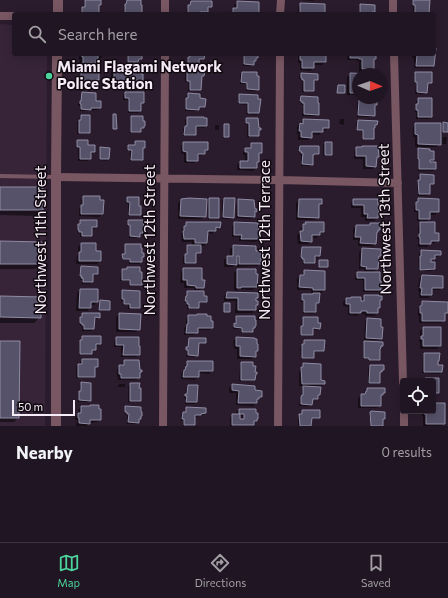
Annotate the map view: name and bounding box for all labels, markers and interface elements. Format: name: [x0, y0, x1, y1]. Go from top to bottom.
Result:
search box: [12, 12, 436, 56]
icon: search: [26, 23, 48, 45]
text: Search here: [58, 25, 137, 43]
place label: Miami Flagami Network Police Station: [57, 57, 222, 92]
north arrow: [352, 68, 388, 104]
marker: Miami Flagami Network Police Station: [44, 71, 54, 81]
street label: Northwest 13th Street: [374, 143, 394, 295]
street label: Northwest 12th Terrace: [255, 160, 273, 320]
street label: Northwest 12th Street: [140, 164, 158, 316]
street label: Northwest 11th Street: [31, 165, 49, 315]
map controls: [400, 378, 436, 414]
button: locate: [400, 378, 436, 414]
scale bar: [12, 398, 75, 417]
text: 50 m: [18, 400, 43, 413]
text: Nearby: [16, 442, 73, 463]
text: 0 results: [381, 444, 432, 460]
tab: Map: [57, 552, 80, 589]
tab: Directions: [195, 552, 246, 589]
tab: Saved: [361, 552, 391, 589]

